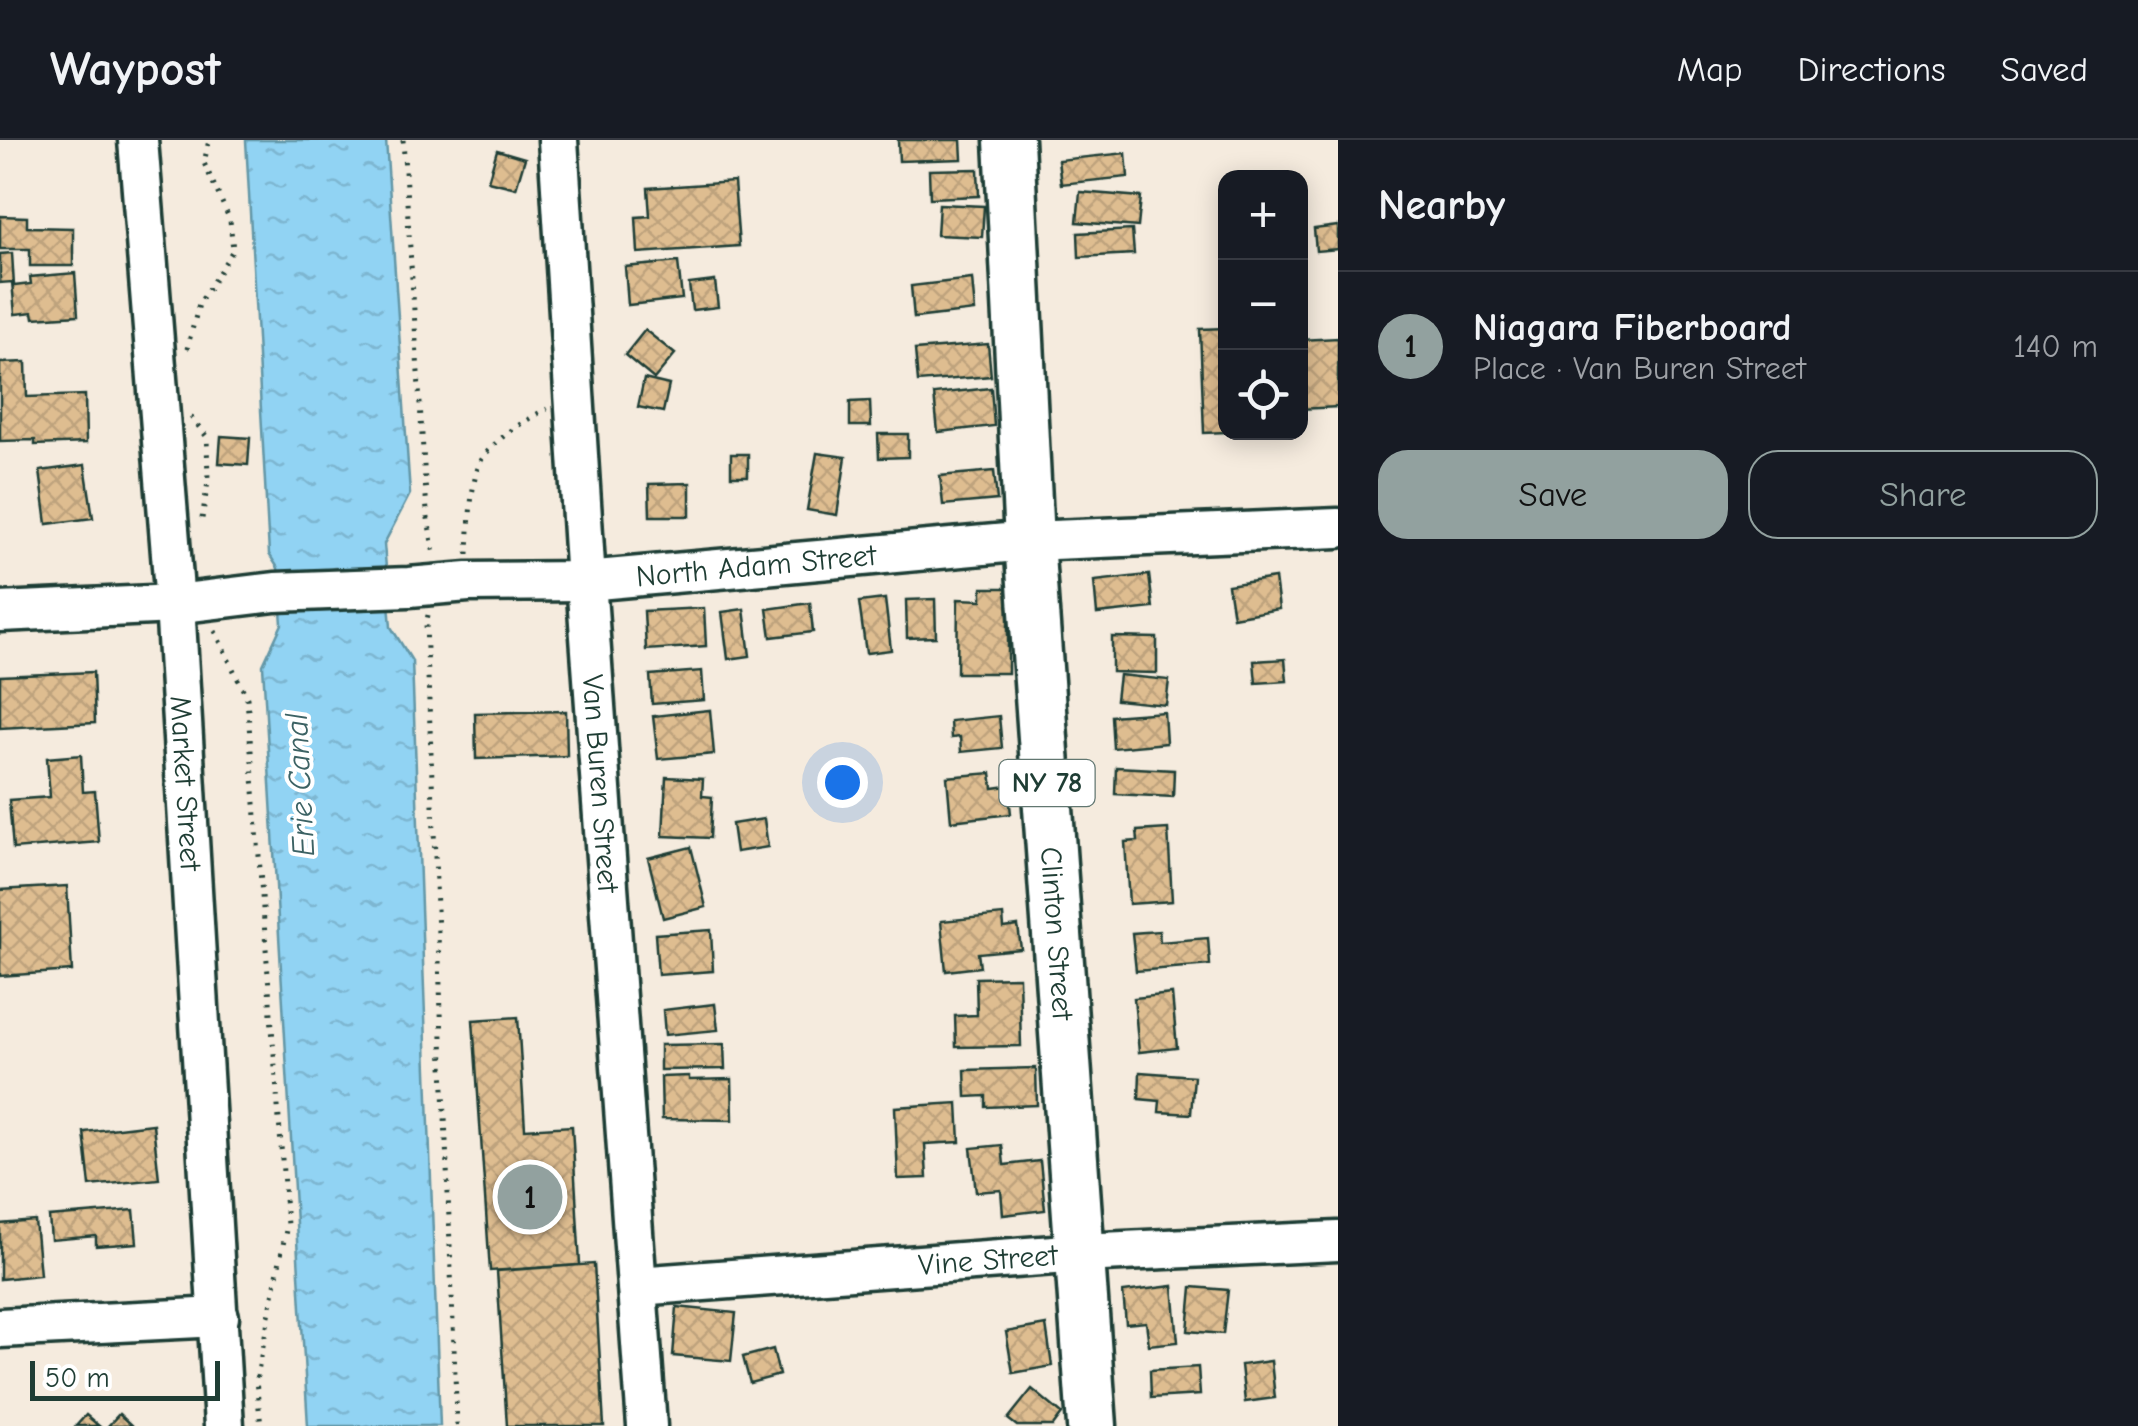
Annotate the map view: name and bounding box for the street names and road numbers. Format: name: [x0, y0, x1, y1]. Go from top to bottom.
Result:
street label: North Adam Street: [634, 537, 879, 594]
street label: Van Buren Street: [575, 673, 626, 895]
street label: Market Street: [163, 695, 208, 873]
road number: NY 78: [1000, 760, 1094, 806]
street label: Clinton Street: [1033, 846, 1081, 1023]
street label: Vine Street: [917, 1237, 1060, 1283]

